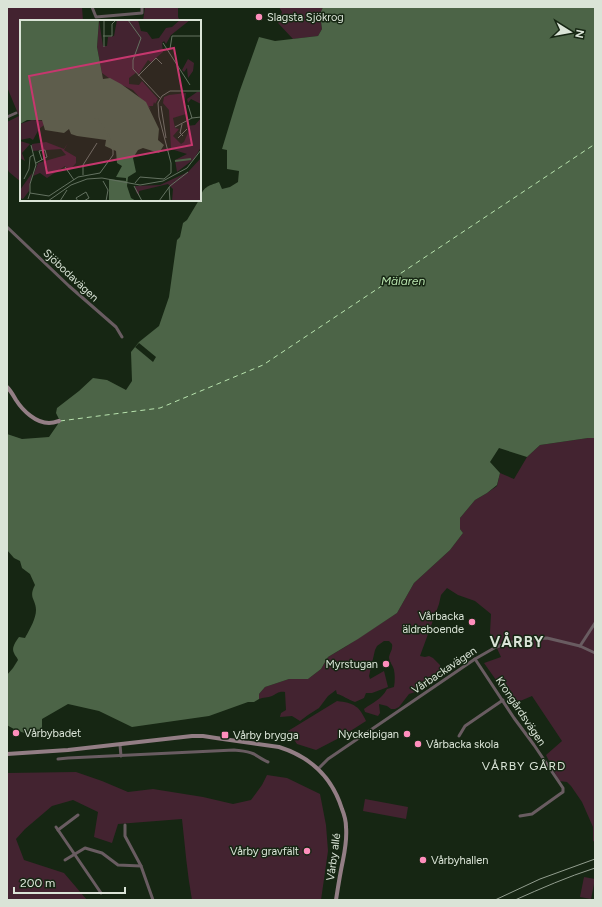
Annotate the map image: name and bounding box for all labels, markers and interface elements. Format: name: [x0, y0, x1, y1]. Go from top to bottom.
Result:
place label: Slagsta Sjökrog: [267, 11, 344, 24]
marker: Slagsta Sjökrog: [254, 12, 264, 22]
north arrow: [550, 12, 590, 52]
inset map: [20, 20, 201, 201]
text: N: [572, 28, 587, 39]
street label: Sjöbodavägen: [40, 246, 101, 304]
water label: Mälaren: [381, 274, 425, 288]
place label: Vårbacka äldreboende: [402, 610, 464, 636]
marker: Vårbacka äldreboende: [467, 617, 477, 627]
district label: VÅRBY: [489, 632, 545, 651]
street label: Vårbackavägen: [409, 644, 479, 697]
place label: Myrstugan: [326, 658, 378, 671]
marker: Myrstugan: [381, 659, 391, 669]
street label: Krongårdsvägen: [493, 674, 548, 748]
place label: Vårbybadet: [24, 727, 81, 740]
marker: Vårbybadet: [11, 728, 21, 738]
place label: Nyckelpigan: [338, 728, 399, 741]
place label: Vårby brygga: [233, 729, 299, 742]
marker: Nyckelpigan: [402, 729, 412, 739]
marker: Vårby brygga: [220, 730, 230, 740]
place label: Vårbacka skola: [426, 738, 499, 751]
marker: Vårbacka skola: [413, 739, 423, 749]
district label: VÅRBY GÅRD: [482, 759, 566, 773]
street label: Vårby allé: [324, 833, 343, 882]
place label: Vårby gravfält: [230, 845, 299, 858]
marker: Vårby gravfält: [302, 846, 312, 856]
place label: Vårbyhallen: [431, 854, 488, 867]
marker: Vårbyhallen: [418, 855, 428, 865]
scale bar: [14, 869, 125, 895]
text: 200 m: [20, 876, 55, 890]

